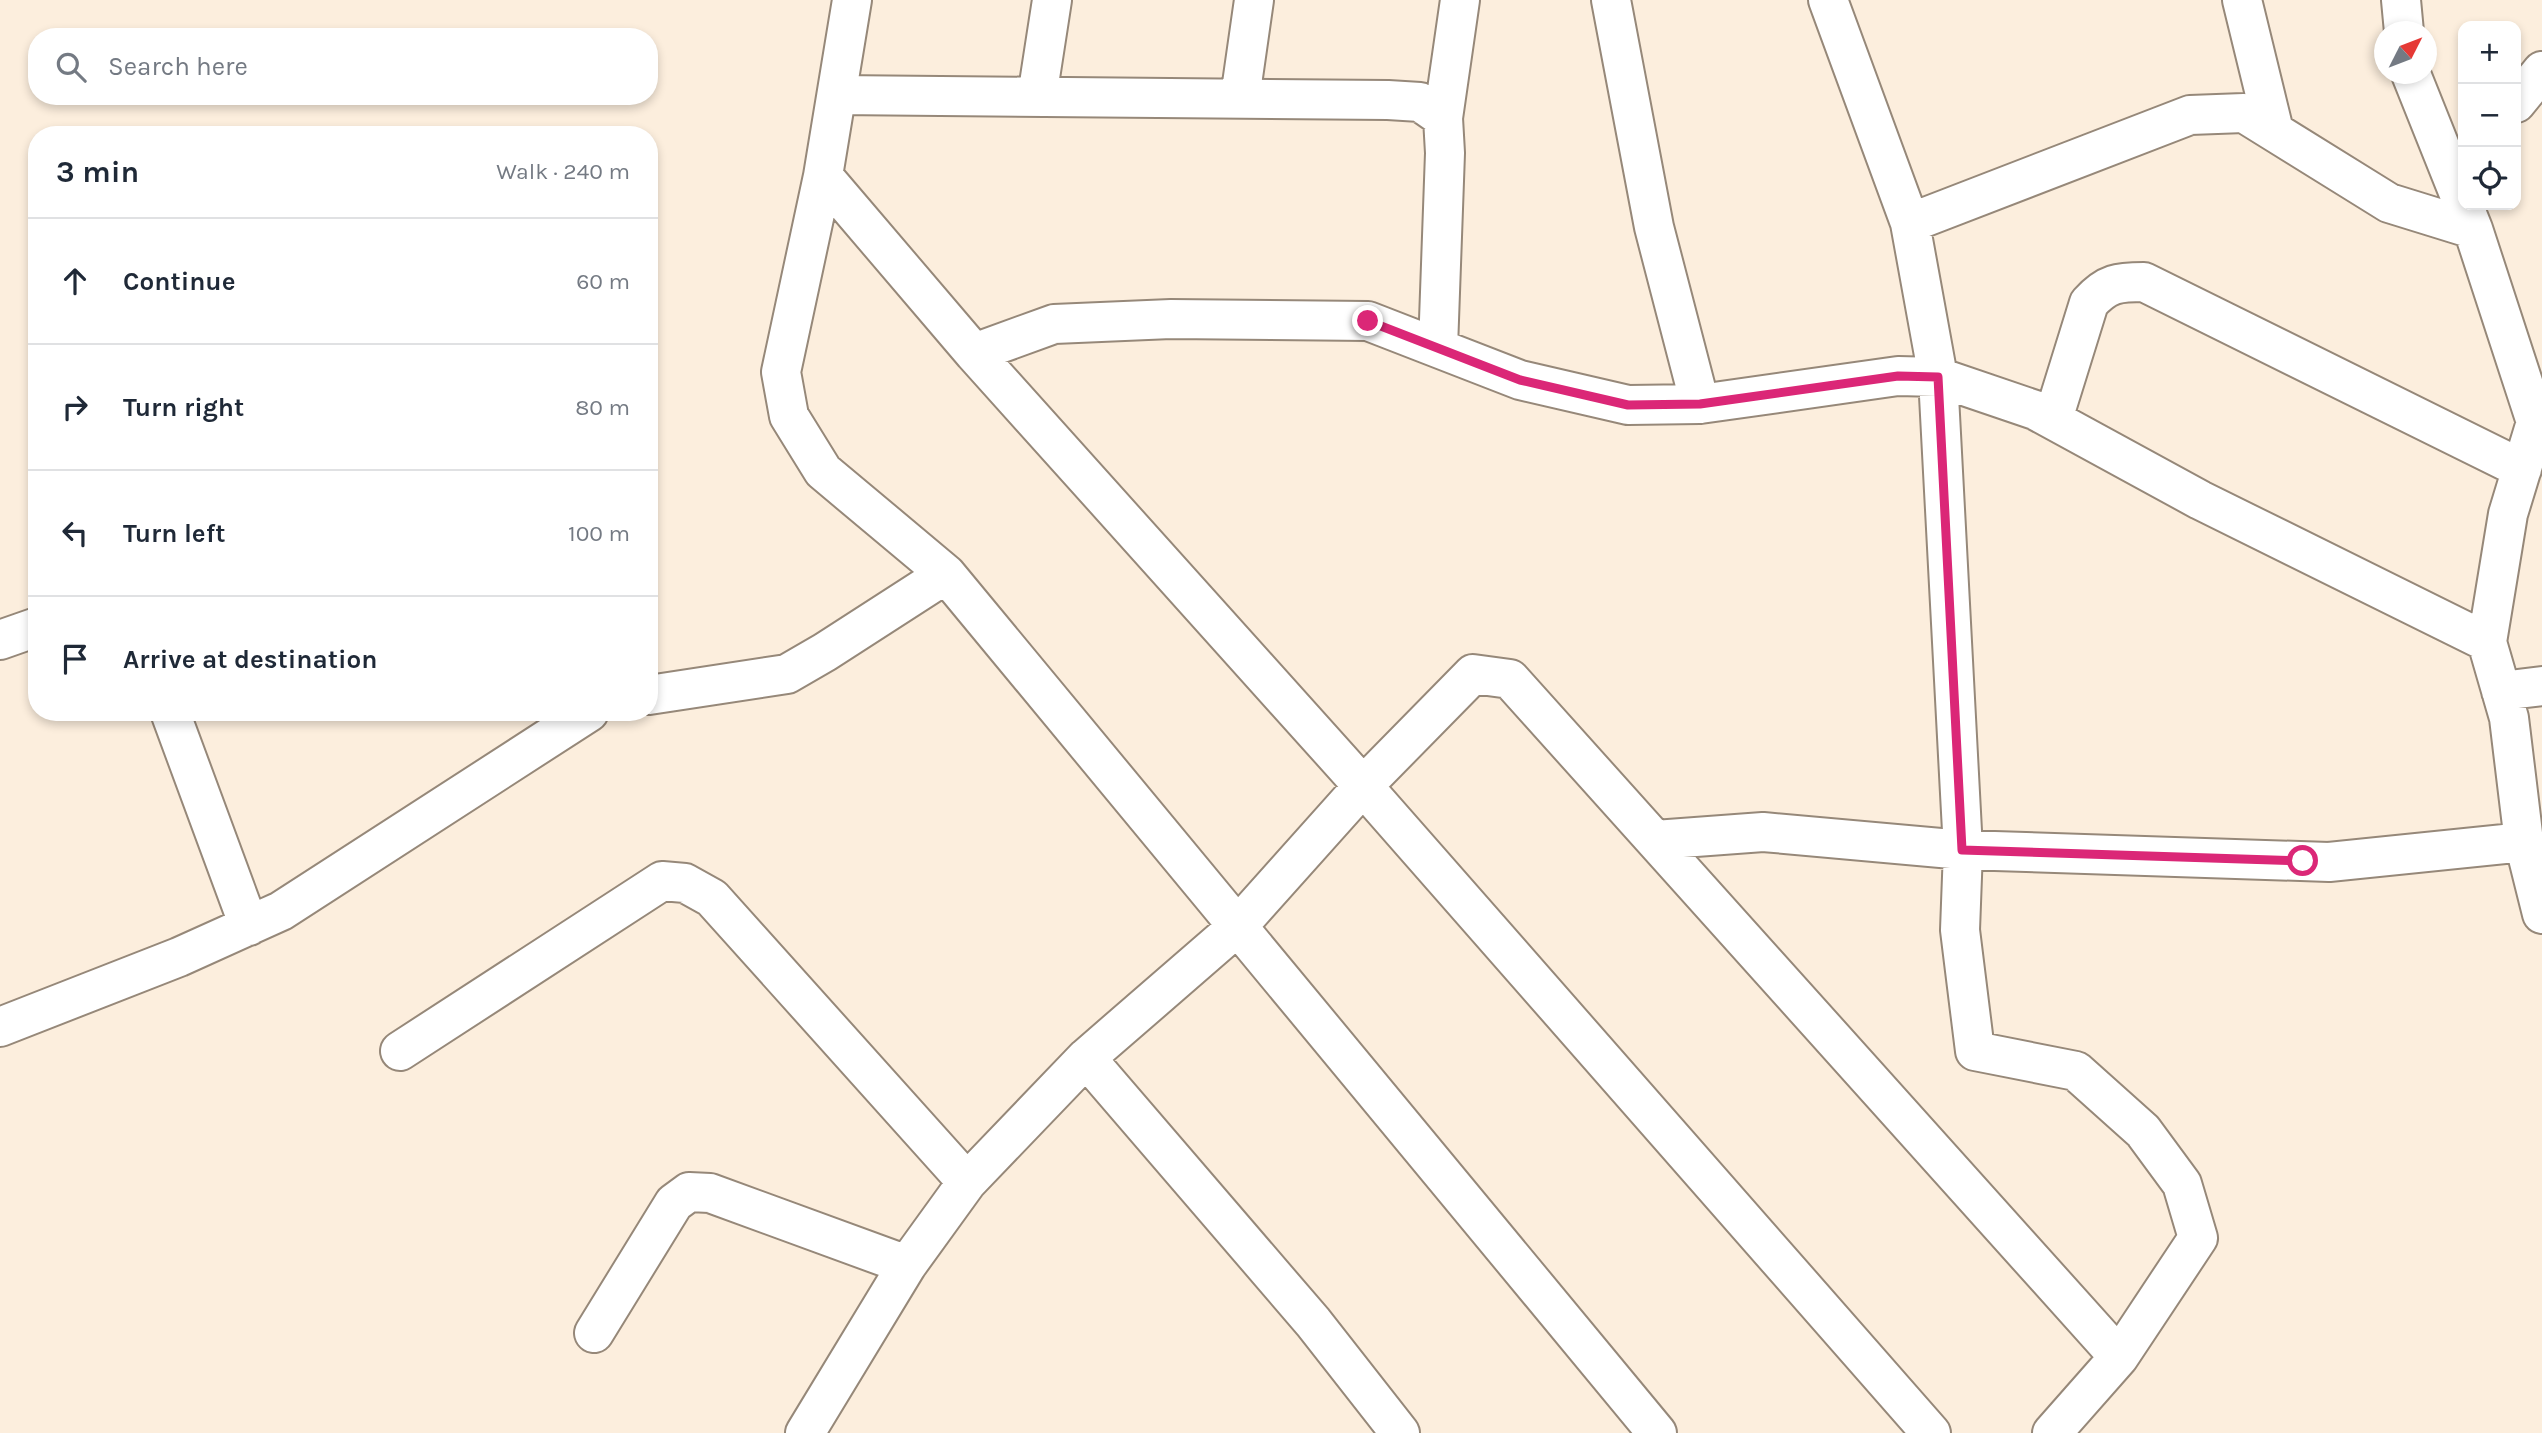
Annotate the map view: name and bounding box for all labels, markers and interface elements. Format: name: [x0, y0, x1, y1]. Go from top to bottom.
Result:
north arrow: [2374, 21, 2437, 84]
map controls: [2458, 21, 2521, 210]
button: +: [2458, 21, 2521, 84]
search box: [28, 28, 658, 105]
icon: search: [52, 48, 90, 86]
text: Search here: [108, 51, 248, 82]
button: −: [2458, 84, 2521, 147]
button: locate: [2458, 147, 2521, 210]
text: 3 min: [56, 154, 139, 190]
text: Walk · 240 m: [496, 158, 630, 185]
icon: ahead: [56, 262, 94, 300]
text: Continue: [123, 266, 235, 297]
text: 60 m: [576, 268, 630, 295]
route end: [1352, 305, 1383, 336]
icon: right: [56, 388, 94, 426]
text: Turn right: [123, 392, 244, 423]
text: 80 m: [575, 394, 630, 421]
icon: left: [56, 514, 94, 552]
text: Turn left: [123, 518, 225, 549]
text: 100 m: [568, 520, 630, 547]
icon: arrive: [56, 640, 94, 678]
text: Arrive at destination: [123, 644, 377, 675]
route start: [2287, 845, 2318, 876]

